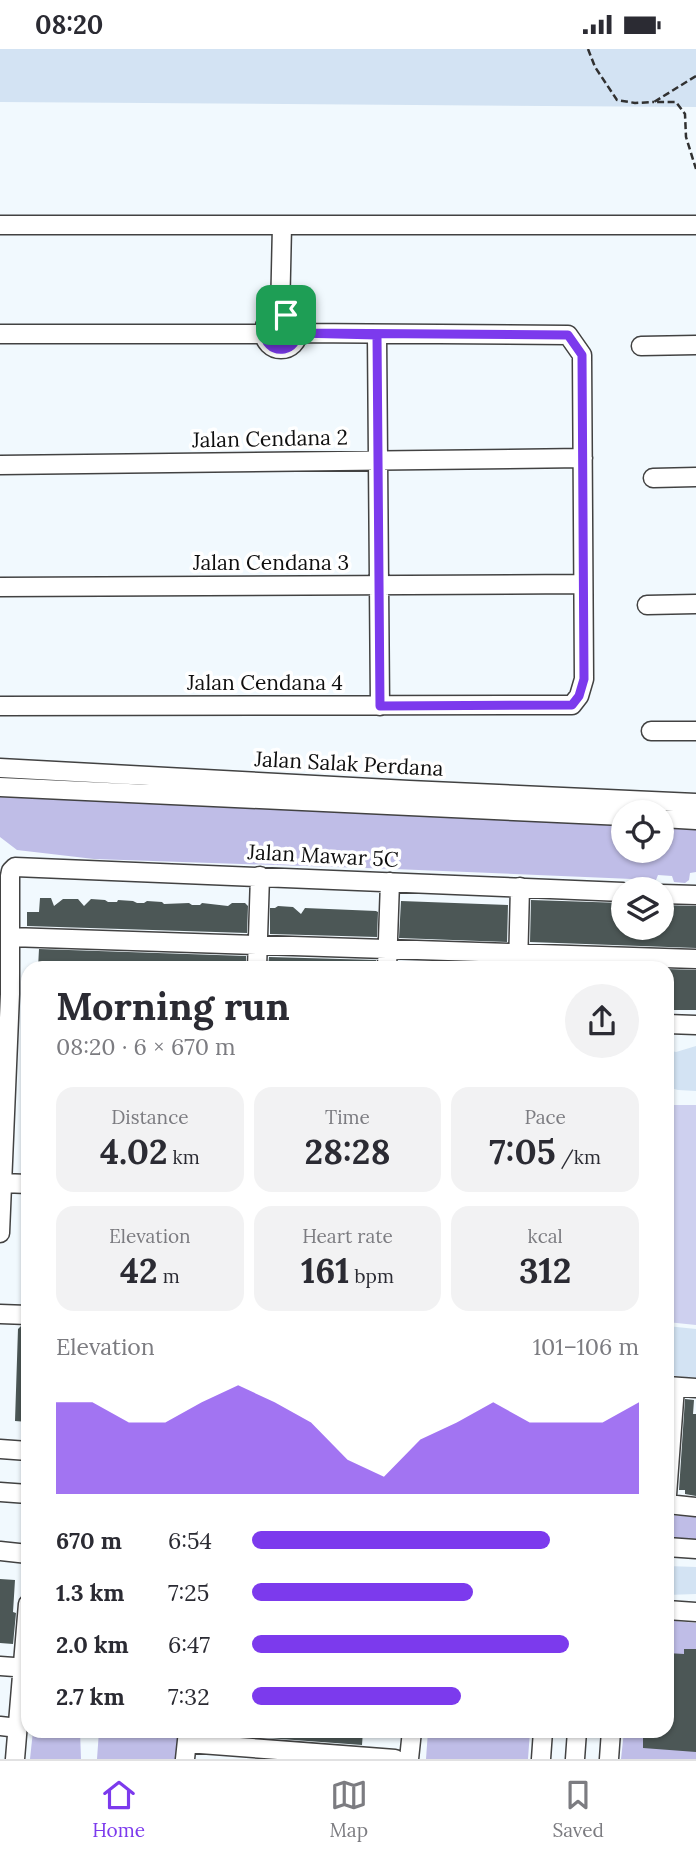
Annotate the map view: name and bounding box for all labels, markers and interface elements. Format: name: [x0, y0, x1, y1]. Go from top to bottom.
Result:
text: 08:20: [35, 8, 103, 41]
pin: [256, 285, 316, 345]
icon: arrive: [267, 296, 305, 334]
street label: Jalan Cendana 2: [191, 424, 348, 453]
street label: Jalan Cendana 3: [192, 549, 349, 576]
street label: Jalan Cendana 4: [186, 669, 343, 696]
street label: Jalan Salak Perdana: [253, 745, 444, 782]
map controls: [611, 800, 674, 940]
button: locate: [611, 800, 674, 863]
street label: Jalan Mawar 5C: [246, 838, 400, 873]
button: layers: [611, 877, 674, 940]
text: Morning run: [56, 982, 290, 1030]
button: share: [565, 984, 639, 1058]
text: 08:20 · 6 × 670 m: [56, 1032, 236, 1061]
text: Distance: [111, 1105, 188, 1129]
text: Time: [325, 1105, 370, 1129]
text: Pace: [524, 1105, 566, 1129]
text: 4.02: [100, 1129, 168, 1174]
text: 28:28: [304, 1129, 391, 1174]
text: 7:05: [489, 1129, 556, 1174]
text: km: [168, 1145, 200, 1169]
text: /km: [556, 1145, 601, 1169]
text: Elevation: [109, 1224, 191, 1248]
text: Heart rate: [302, 1224, 393, 1248]
text: kcal: [528, 1224, 563, 1248]
text: 42: [120, 1248, 158, 1293]
text: 161: [301, 1248, 350, 1293]
text: 312: [519, 1248, 571, 1293]
text: m: [158, 1264, 180, 1288]
text: bpm: [350, 1264, 394, 1288]
text: Elevation: [56, 1332, 155, 1361]
text: 101–106 m: [533, 1332, 639, 1361]
text: 670 m: [56, 1526, 122, 1555]
text: 6:54: [168, 1526, 212, 1555]
text: 1.3 km: [56, 1578, 124, 1607]
text: 7:25: [168, 1578, 209, 1607]
text: 2.0 km: [56, 1630, 129, 1659]
text: 6:47: [168, 1630, 210, 1659]
text: 2.7 km: [56, 1682, 125, 1711]
text: 7:32: [168, 1682, 210, 1711]
tab: Home: [92, 1776, 145, 1842]
tab: Map: [329, 1776, 368, 1842]
tab: Saved: [552, 1776, 604, 1842]

